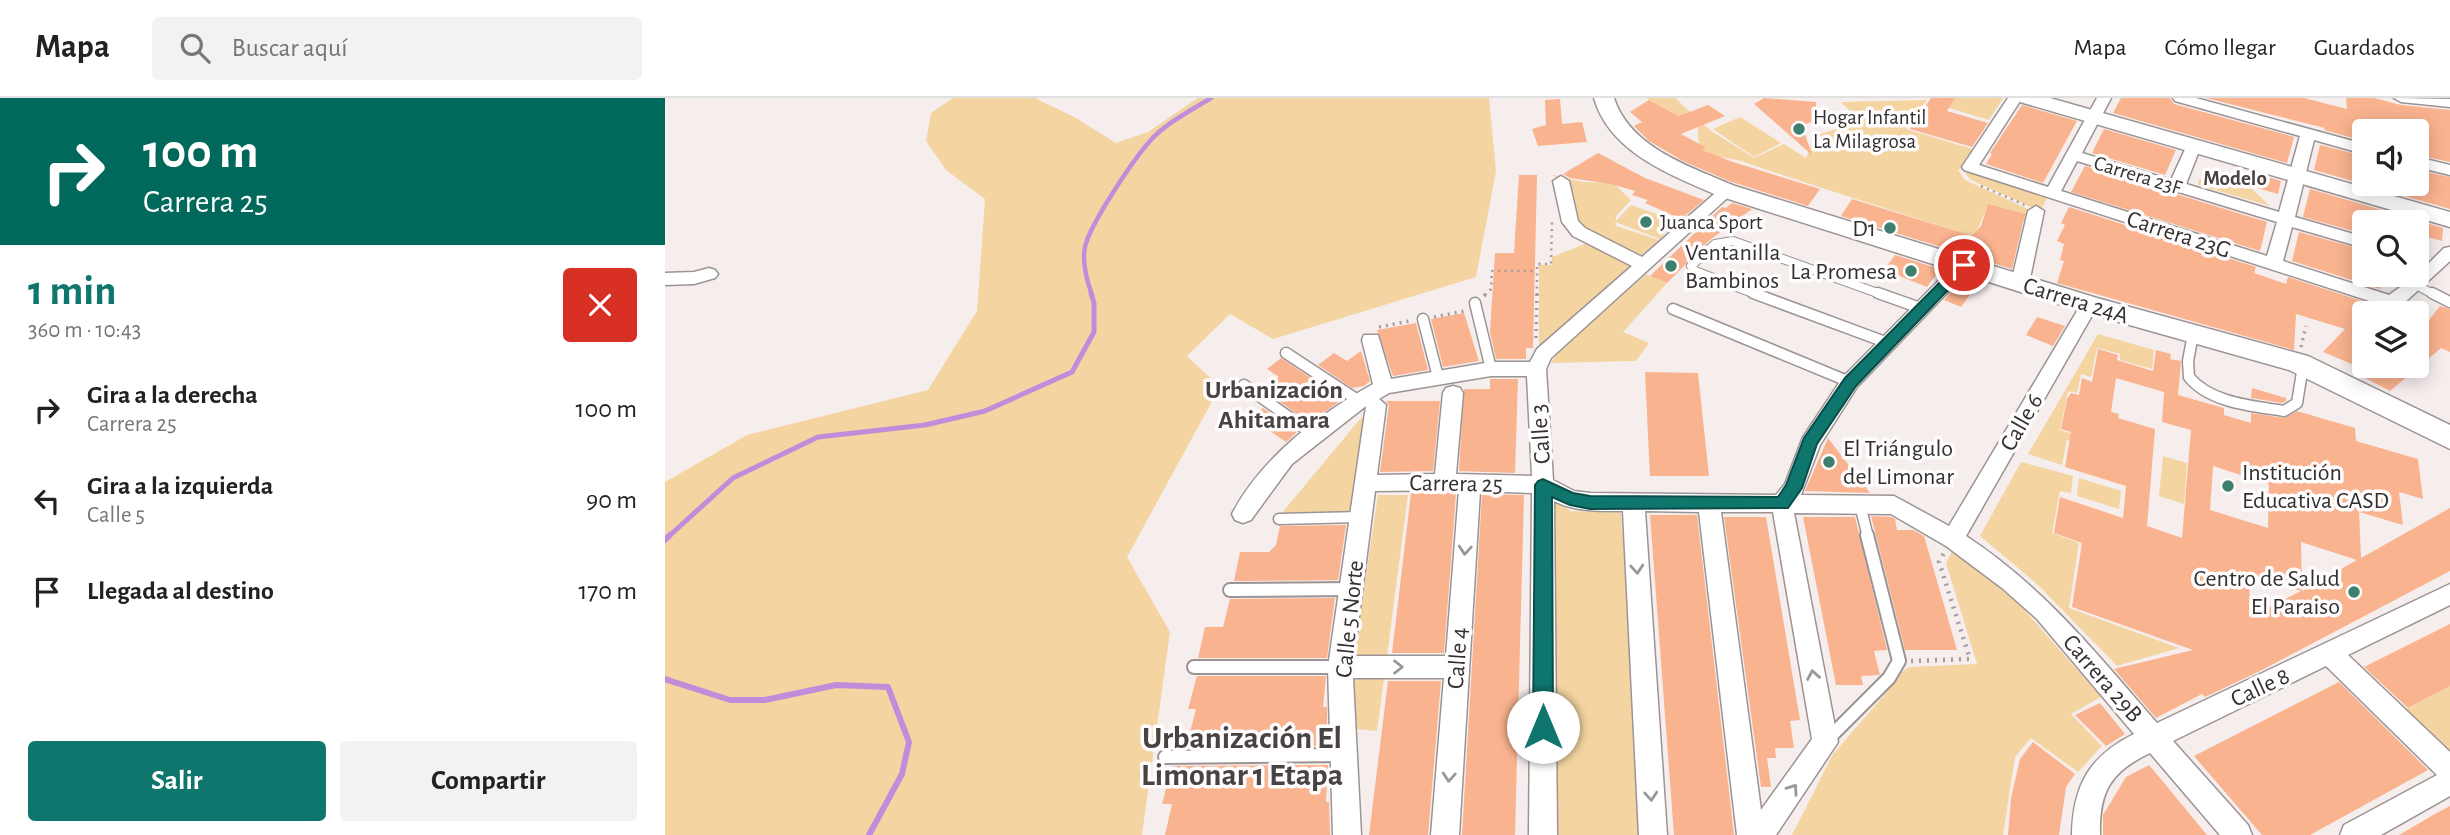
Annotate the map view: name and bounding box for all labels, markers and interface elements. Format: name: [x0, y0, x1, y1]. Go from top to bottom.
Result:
search box: [152, 17, 642, 80]
icon: search: [176, 29, 214, 67]
text: Mapa: [35, 31, 110, 64]
text: Buscar aquí: [232, 35, 348, 61]
text: Mapa: [2073, 36, 2127, 60]
text: Cómo llegar: [2165, 36, 2276, 60]
text: Guardados: [2314, 36, 2415, 60]
place label: Hogar Infantil La Milagrosa: [1813, 107, 1926, 152]
map controls: [2352, 119, 2429, 378]
button: sound: [2352, 119, 2429, 196]
marker: Hogar Infantil La Milagrosa: [1791, 121, 1807, 137]
icon: right: [28, 126, 119, 217]
text: 100 m: [143, 128, 259, 177]
street label: Carrera 23F: [2091, 152, 2185, 199]
district label: Modelo: [2203, 168, 2267, 189]
text: Carrera 25: [143, 186, 268, 218]
street label: Carrera 23G: [2124, 207, 2234, 263]
button: search: [2352, 210, 2429, 287]
place label: Juanca Sport: [1660, 212, 1763, 233]
marker: Juanca Sport: [1638, 214, 1654, 230]
place label: D1: [1852, 217, 1876, 241]
marker: D1: [1882, 220, 1898, 236]
pin: [1934, 235, 1994, 295]
place label: Ventanilla Bambinos: [1685, 241, 1781, 293]
icon: arrive: [1945, 246, 1983, 284]
marker: Ventanilla Bambinos: [1663, 258, 1679, 274]
place label: La Promesa: [1790, 260, 1897, 284]
marker: La Promesa: [1903, 263, 1919, 279]
button: close: [563, 268, 637, 342]
text: 1 min: [28, 270, 117, 312]
street label: Carrera 24A: [2020, 274, 2131, 328]
button: layers: [2352, 301, 2429, 378]
text: 360 m · 10:43: [28, 319, 141, 342]
district label: Urbanización Ahitamara: [1205, 377, 1343, 433]
text: Gira a la derecha: [87, 382, 258, 408]
street label: Calle 6: [1996, 390, 2048, 455]
icon: right: [28, 391, 66, 429]
text: 100 m: [576, 396, 637, 422]
street label: Calle 3: [1527, 403, 1555, 465]
text: Carrera 25: [87, 413, 177, 436]
place label: El Triángulo del Limonar: [1843, 437, 1954, 489]
marker: El Triángulo del Limonar: [1821, 454, 1837, 470]
place label: Institución Educativa CASD: [2242, 461, 2389, 513]
street label: Carrera 25: [1409, 471, 1503, 497]
text: Gira a la izquierda: [87, 473, 273, 499]
marker: Institución Educativa CASD: [2220, 478, 2236, 494]
icon: left: [28, 482, 66, 520]
text: 90 m: [586, 487, 637, 513]
text: Calle 5: [87, 504, 145, 527]
one-way arrow: [1458, 545, 1473, 556]
street label: Calle 5 Norte: [1332, 559, 1368, 679]
one-way arrow: [1629, 564, 1644, 575]
place label: Centro de Salud El Paraiso: [2193, 567, 2340, 619]
icon: arrive: [28, 573, 66, 611]
text: Llegada al destino: [87, 578, 274, 604]
text: 170 m: [578, 578, 637, 604]
marker: Centro de Salud El Paraiso: [2346, 584, 2362, 600]
street label: Calle 4: [1444, 626, 1472, 690]
street label: Carrera 29B: [2058, 630, 2147, 727]
one-way arrow: [1394, 659, 1404, 675]
street label: Calle 8: [2227, 664, 2294, 712]
one-way arrow: [1806, 669, 1821, 681]
position arrow: [1506, 690, 1580, 764]
district label: Urbanización El Limonar 1 Etapa: [1141, 722, 1343, 791]
button: Salir: [28, 741, 326, 821]
button: Compartir: [340, 741, 637, 821]
one-way arrow: [1442, 771, 1457, 782]
one-way arrow: [1785, 784, 1797, 797]
one-way arrow: [1643, 791, 1658, 802]

